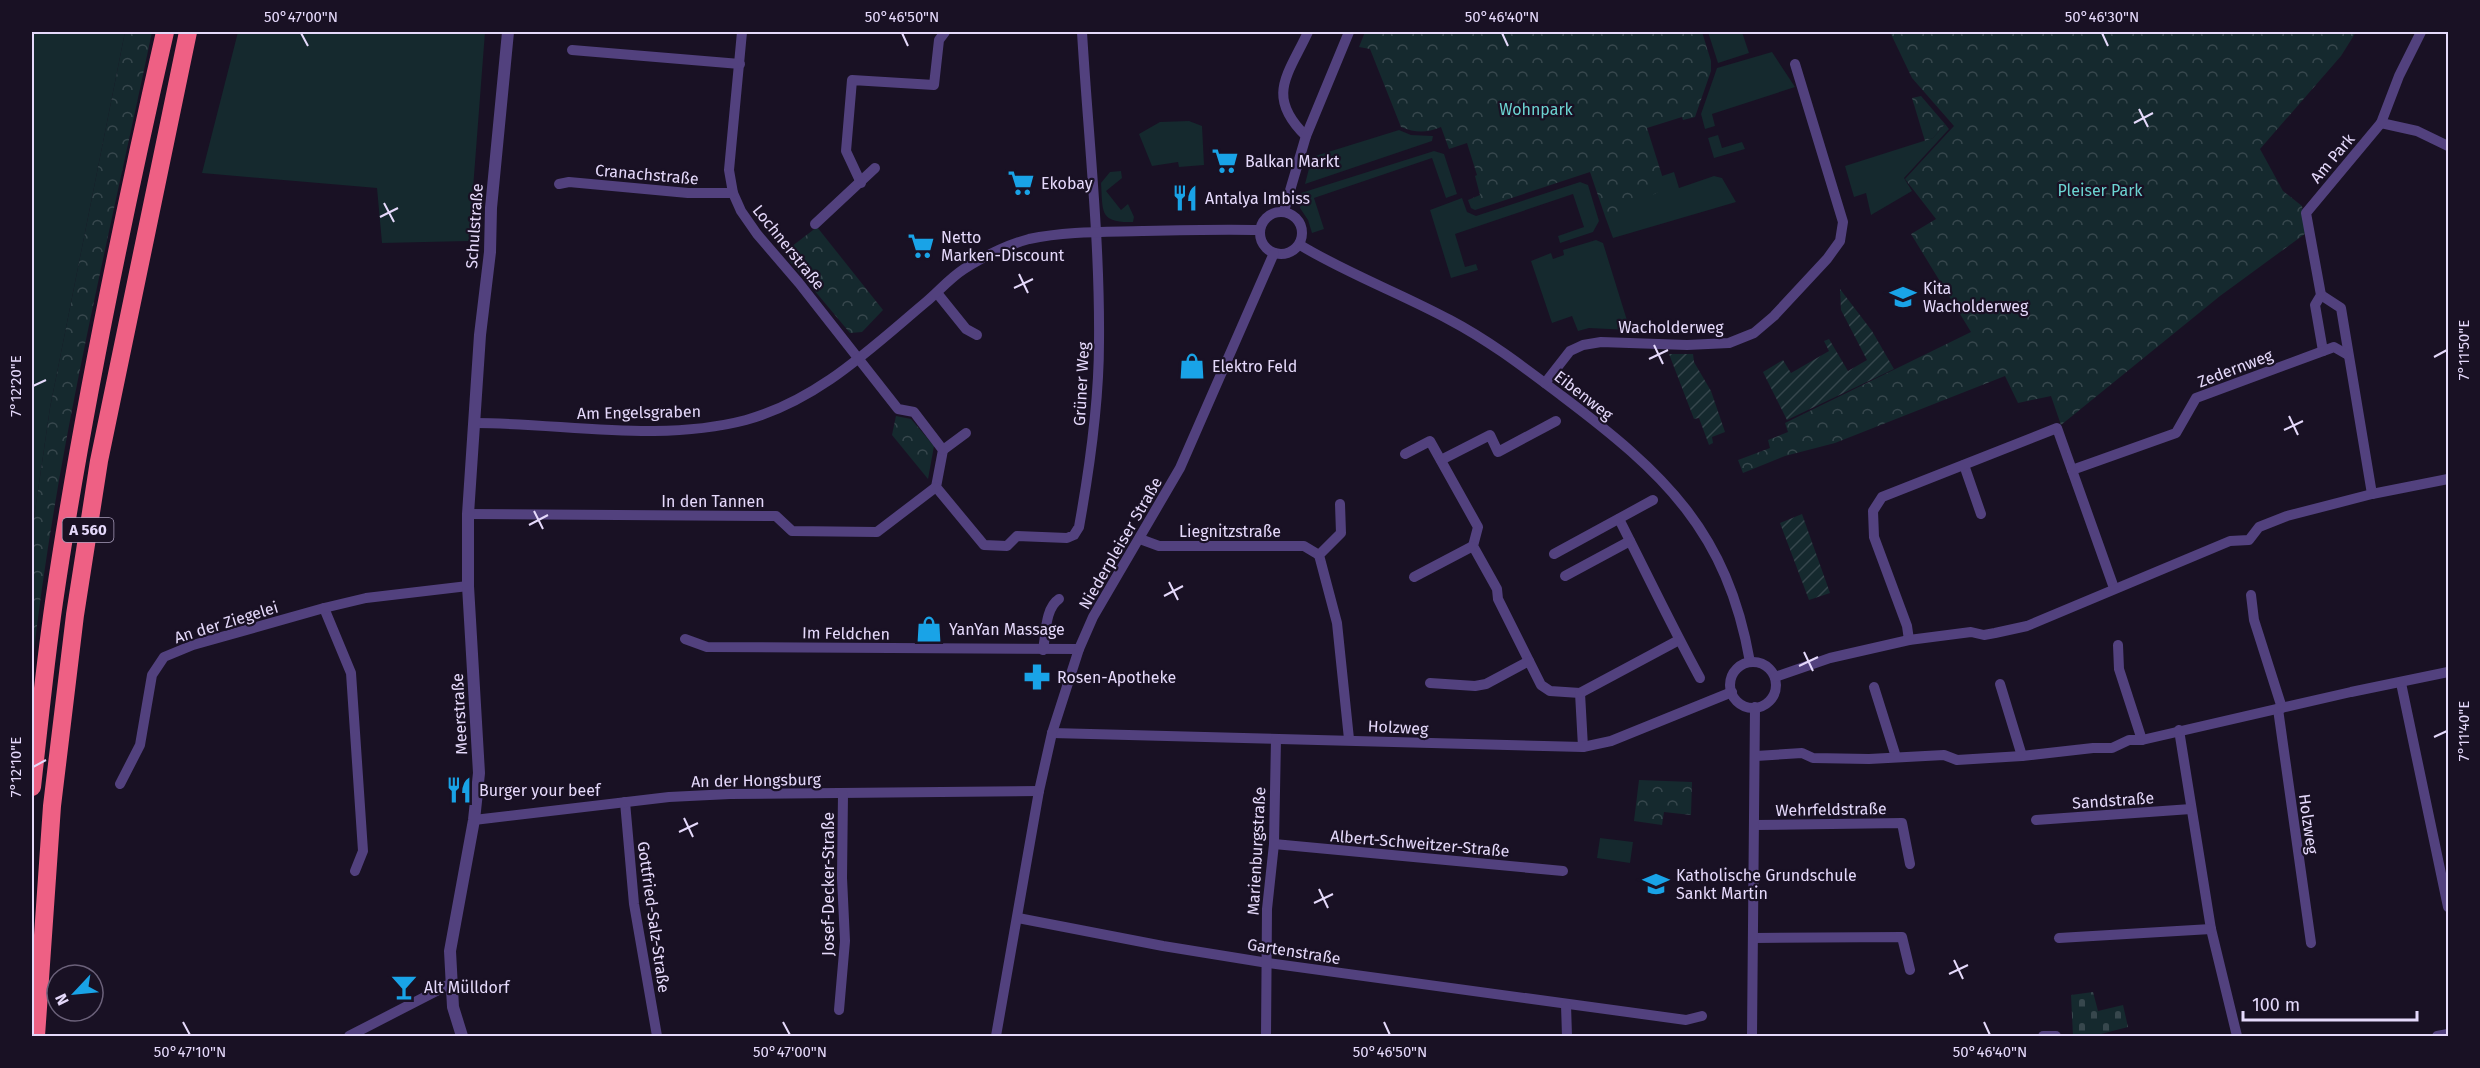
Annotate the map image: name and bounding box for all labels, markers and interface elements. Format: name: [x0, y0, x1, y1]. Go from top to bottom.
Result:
text: 50°47'00"N: [264, 8, 338, 26]
text: 50°46'50"N: [865, 8, 939, 26]
text: 50°46'40"N: [1465, 8, 1539, 26]
text: 50°46'30"N: [2065, 8, 2139, 26]
park label: Wohnpark: [1499, 100, 1574, 119]
street label: Am Park: [2306, 129, 2359, 187]
supermarket icon: Balkan Markt: [1210, 146, 1240, 176]
place label: Balkan Markt: [1245, 152, 1340, 171]
street label: Cranachstraße: [594, 161, 700, 188]
supermarket icon: Ekobay: [1006, 168, 1036, 198]
place label: Ekobay: [1041, 174, 1093, 193]
park label: Pleiser Park: [2057, 181, 2143, 200]
street label: Schulstraße: [462, 183, 487, 269]
restaurant icon: Antalya Imbiss: [1170, 183, 1200, 213]
place label: Antalya Imbiss: [1205, 189, 1310, 208]
street label: Lochnerstraße: [749, 201, 829, 294]
place label: Netto Marken-Discount: [941, 228, 1065, 265]
supermarket icon: Netto Marken-Discount: [906, 231, 936, 261]
place label: Kita Wacholderweg: [1923, 279, 2029, 316]
school or university icon: Kita Wacholderweg: [1888, 282, 1918, 312]
street label: Wacholderweg: [1618, 318, 1724, 337]
text: 7°11'50"E: [2455, 320, 2473, 380]
street label: Grüner Weg: [1070, 341, 1093, 427]
street label: Zedernweg: [2195, 345, 2276, 392]
shop icon: Elektro Feld: [1177, 351, 1207, 381]
text: 7°12'20"E: [7, 355, 25, 417]
place label: Elektro Feld: [1212, 357, 1297, 376]
street label: Eibenweg: [1551, 367, 1617, 425]
street label: Am Engelsgraben: [577, 402, 701, 423]
street label: Niederpleiser Straße: [1075, 474, 1166, 613]
street label: In den Tannen: [661, 492, 765, 511]
road number: A 560: [62, 518, 113, 542]
street label: Liegnitzstraße: [1179, 522, 1281, 541]
street label: An der Ziegelei: [172, 598, 280, 647]
shop icon: YanYan Massage: [914, 614, 944, 644]
place label: YanYan Massage: [949, 620, 1065, 639]
street label: Im Feldchen: [802, 623, 890, 644]
pharmacy icon: Rosen-Apotheke: [1022, 662, 1052, 692]
place label: Rosen-Apotheke: [1057, 668, 1176, 687]
street label: Meerstraße: [448, 673, 471, 755]
text: 7°11'40"E: [2455, 701, 2473, 761]
street label: Holzweg: [1367, 716, 1429, 739]
text: 7°12'10"E: [7, 737, 25, 797]
street label: An der Hongsburg: [691, 770, 822, 791]
restaurant icon: Burger your beef: [444, 775, 474, 805]
place label: Burger your beef: [479, 781, 602, 800]
street label: Marienburgstraße: [1244, 786, 1269, 916]
street label: Sandstraße: [2071, 788, 2155, 813]
street label: Holzweg: [2295, 793, 2322, 856]
street label: Wehrfeldstraße: [1775, 799, 1887, 820]
street label: Josef-Decker-Straße: [819, 812, 838, 956]
street label: Albert-Schweitzer-Straße: [1330, 826, 1510, 861]
street label: Gottfried-Salz-Straße: [633, 840, 674, 994]
place label: Katholische Grundschule Sankt Martin: [1676, 866, 1857, 903]
school or university icon: Katholische Grundschule Sankt Martin: [1641, 869, 1671, 899]
street label: Gartenstraße: [1246, 935, 1342, 968]
north arrow: [45, 963, 105, 1023]
bar icon: Alt Mülldorf: [389, 972, 419, 1002]
place label: Alt Mülldorf: [424, 978, 511, 997]
scale bar: [2243, 984, 2417, 1022]
text: N: [51, 990, 73, 1008]
text: 100 m: [2252, 994, 2300, 1016]
text: 50°47'10"N: [154, 1043, 226, 1061]
text: 50°47'00"N: [753, 1043, 827, 1061]
text: 50°46'50"N: [1353, 1043, 1427, 1061]
text: 50°46'40"N: [1953, 1043, 2027, 1061]

